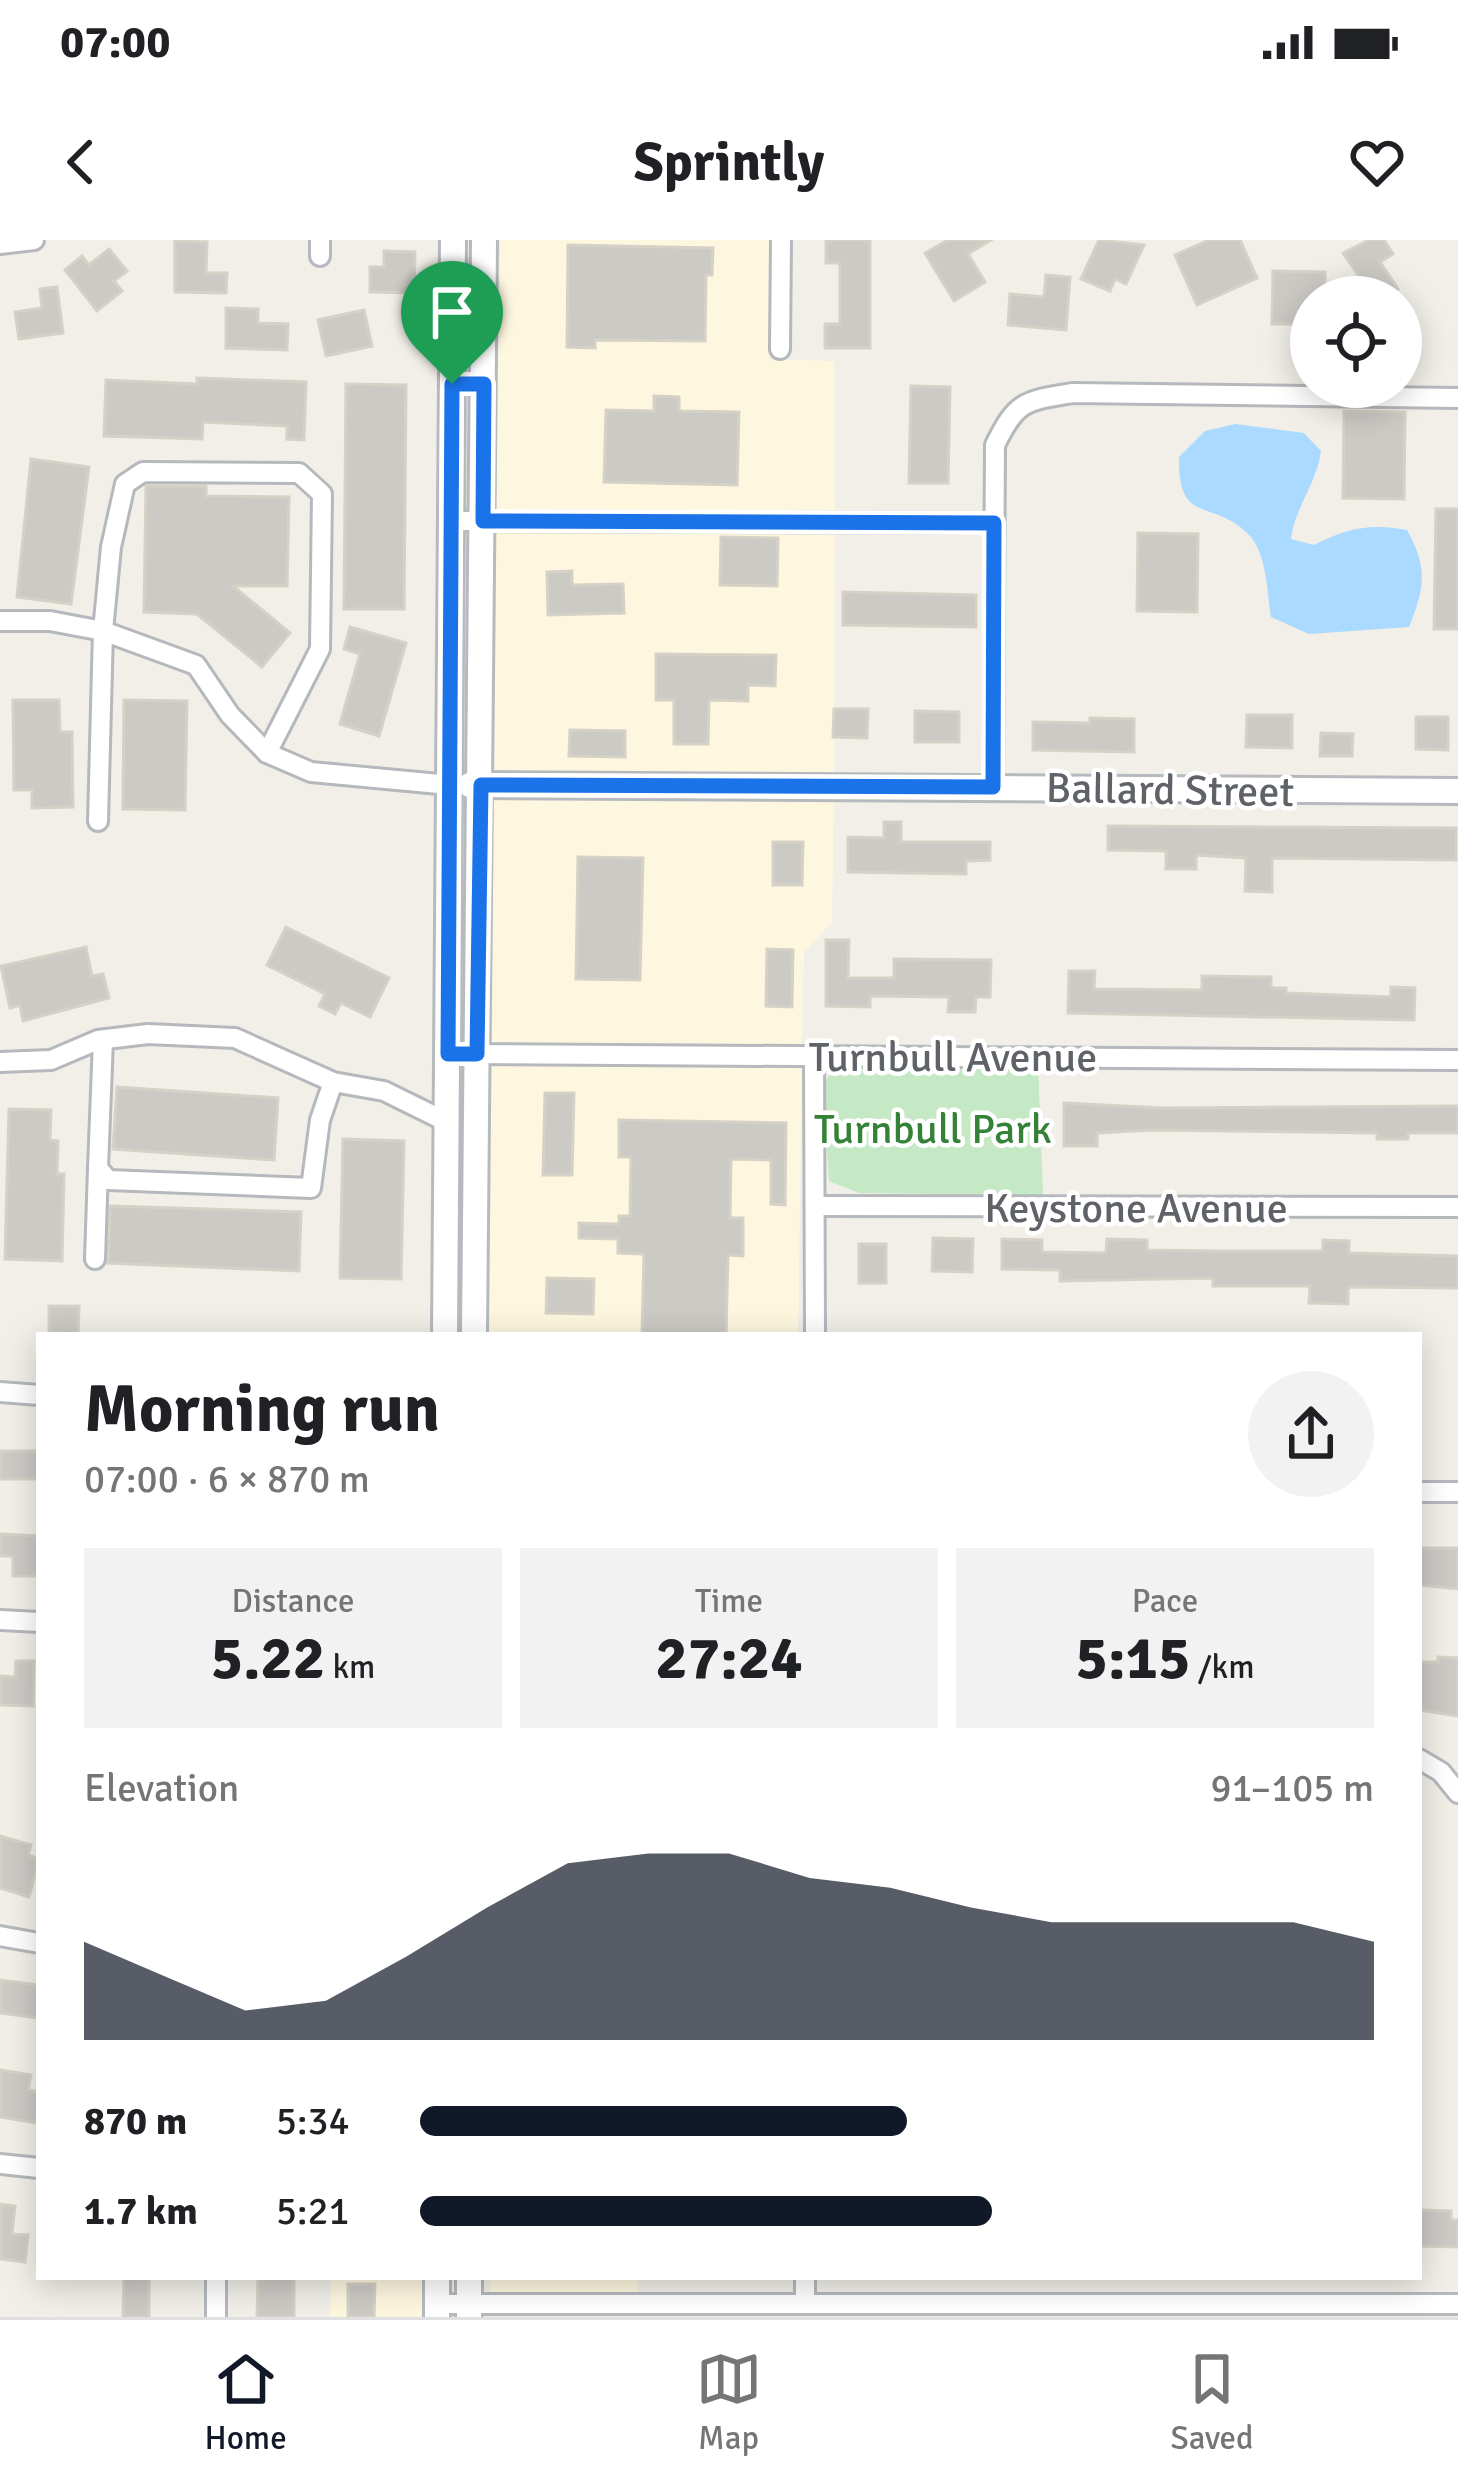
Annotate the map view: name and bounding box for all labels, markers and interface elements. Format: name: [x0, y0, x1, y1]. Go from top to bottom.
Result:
text: 07:00: [60, 15, 170, 70]
icon: back: [48, 129, 114, 195]
text: Sprintly: [634, 129, 824, 196]
icon: heart: [1344, 129, 1410, 195]
pin: [401, 261, 503, 384]
map controls: [1290, 276, 1422, 408]
button: locate: [1290, 276, 1422, 408]
icon: arrive: [419, 279, 485, 345]
street label: Ballard Street: [1045, 763, 1295, 818]
street label: Turnbull Avenue: [809, 1032, 1097, 1083]
park label: Turnbull Park: [814, 1104, 1052, 1155]
street label: Keystone Avenue: [984, 1183, 1288, 1234]
text: Morning run: [84, 1369, 440, 1450]
button: share: [1248, 1371, 1374, 1497]
text: 07:00 · 6 × 870 m: [84, 1455, 370, 1503]
text: Distance: [232, 1581, 354, 1622]
text: Time: [695, 1581, 763, 1622]
text: Pace: [1132, 1581, 1198, 1622]
text: 5.22: [211, 1622, 325, 1696]
text: 27:24: [655, 1622, 803, 1696]
text: 5:15: [1076, 1622, 1190, 1696]
text: km: [325, 1647, 375, 1688]
text: /km: [1190, 1647, 1254, 1688]
text: Elevation: [84, 1764, 239, 1812]
text: 91–105 m: [1210, 1764, 1374, 1812]
text: 870 m: [84, 2097, 187, 2145]
text: 5:34: [276, 2097, 350, 2145]
text: 1.7 km: [84, 2187, 198, 2235]
text: 5:21: [276, 2187, 350, 2235]
tab: Home: [204, 2346, 287, 2459]
tab: Map: [696, 2346, 762, 2459]
tab: Saved: [1170, 2346, 1254, 2459]

